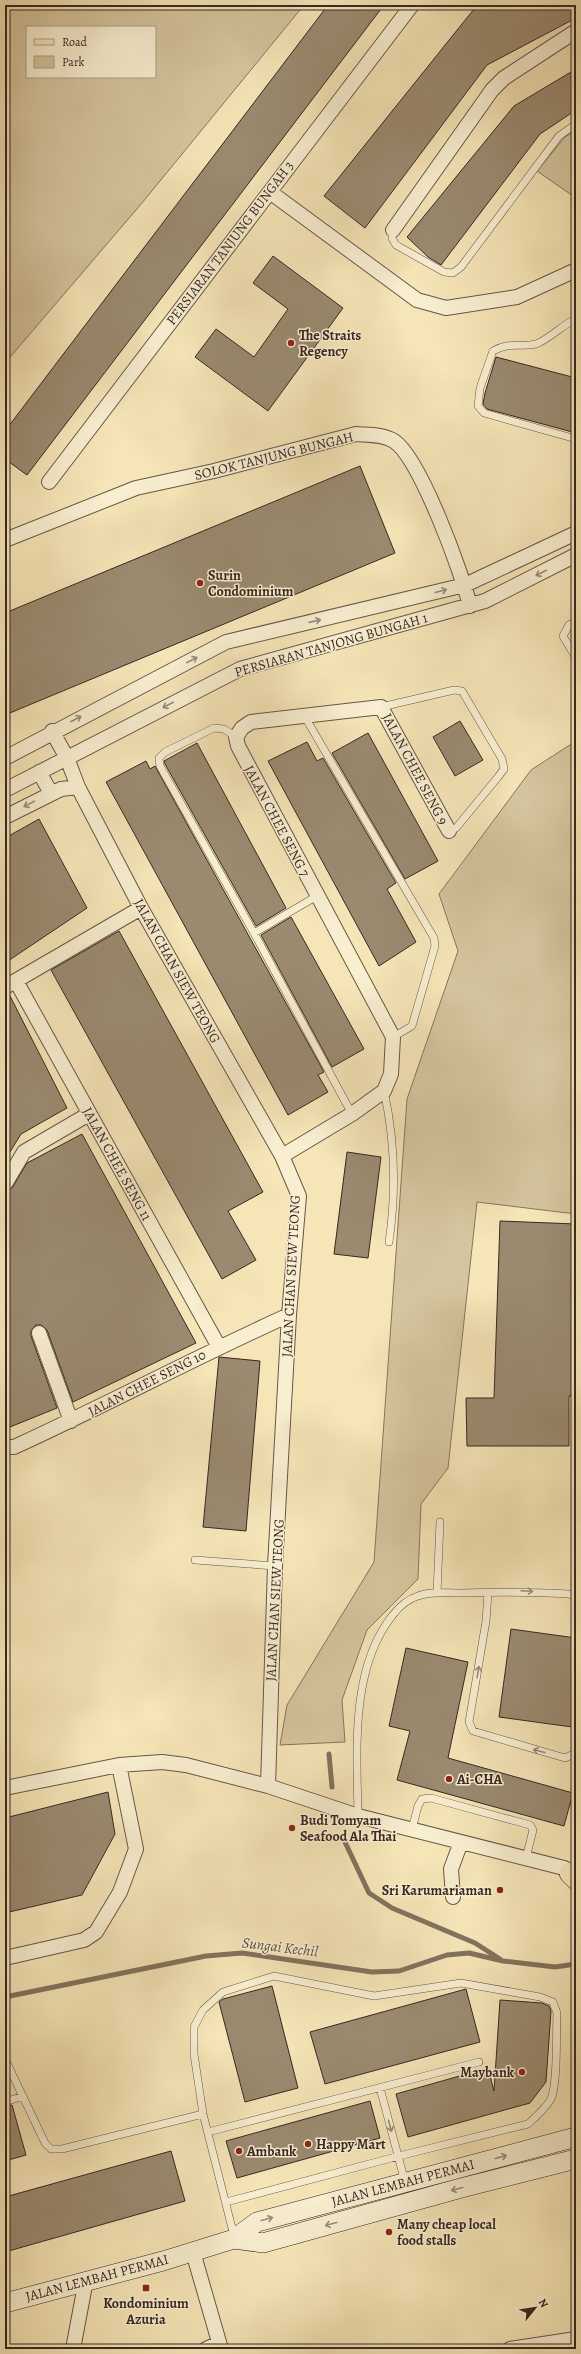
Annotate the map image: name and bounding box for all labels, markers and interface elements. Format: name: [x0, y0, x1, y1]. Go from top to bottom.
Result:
legend: [26, 26, 156, 78]
text: Road: [62, 34, 88, 50]
text: Park: [62, 54, 85, 70]
street label: PERSIARAN TANJUNG BUNGAH 3: [162, 157, 298, 329]
place label: The Straits Regency: [299, 326, 362, 361]
marker: The Straits Regency: [286, 338, 296, 348]
street label: SOLOK TANJUNG BUNGAH: [192, 427, 356, 485]
place label: Surin Condominium: [208, 566, 294, 601]
one-way arrow: [535, 570, 547, 577]
marker: Surin Condominium: [195, 578, 205, 588]
one-way arrow: [435, 587, 448, 595]
street label: PERSIARAN TANJONG BUNGAH 1: [232, 608, 430, 682]
one-way arrow: [308, 617, 321, 625]
one-way arrow: [185, 655, 197, 663]
one-way arrow: [163, 702, 175, 710]
street label: JALAN CHEE SENG 9: [378, 710, 452, 828]
one-way arrow: [70, 715, 82, 722]
street label: JALAN CHEE SENG 7: [240, 762, 314, 880]
one-way arrow: [23, 801, 35, 809]
street label: JALAN CHAN SIEW TEONG: [129, 895, 225, 1047]
street label: JALAN CHEE SENG 11: [78, 1104, 156, 1224]
street label: JALAN CHAN SIEW TEONG: [277, 1194, 305, 1358]
street label: JALAN CHEE SENG 10: [85, 1345, 209, 1421]
street label: JALAN CHAN SIEW TEONG: [261, 1518, 289, 1682]
one-way arrow: [520, 1588, 533, 1595]
one-way arrow: [474, 1666, 482, 1679]
one-way arrow: [533, 1747, 546, 1754]
place label: Ai-CHA: [456, 1770, 502, 1789]
marker: Ai-CHA: [444, 1774, 454, 1784]
place label: Budi Tomyam Seafood Ala Thai: [300, 1811, 396, 1846]
marker: Budi Tomyam Seafood Ala Thai: [287, 1823, 297, 1833]
place label: Sri Karumariaman: [382, 1881, 492, 1900]
marker: Sri Karumariaman: [495, 1885, 505, 1895]
water label: Sungai Kechil: [241, 1932, 319, 1962]
place label: Maybank: [460, 2063, 515, 2082]
marker: Maybank: [517, 2067, 527, 2077]
one-way arrow: [387, 2119, 395, 2132]
place label: Happy Mart: [316, 2135, 386, 2154]
marker: Happy Mart: [303, 2139, 313, 2149]
place label: Ambank: [246, 2142, 297, 2161]
marker: Ambank: [234, 2146, 244, 2156]
one-way arrow: [494, 2152, 507, 2160]
street label: JALAN LEMBAH PERMAI: [329, 2155, 477, 2211]
one-way arrow: [450, 2186, 463, 2193]
one-way arrow: [260, 2215, 273, 2222]
place label: Many cheap local food stalls: [397, 2215, 496, 2250]
one-way arrow: [325, 2221, 338, 2228]
marker: Many cheap local food stalls: [384, 2227, 394, 2237]
street label: JALAN LEMBAH PERMAI: [23, 2250, 171, 2306]
marker: Kondominium Azuria: [141, 2283, 151, 2293]
north arrow: [515, 2288, 555, 2328]
place label: Kondominium Azuria: [103, 2294, 189, 2329]
text: N: [535, 2296, 552, 2310]

